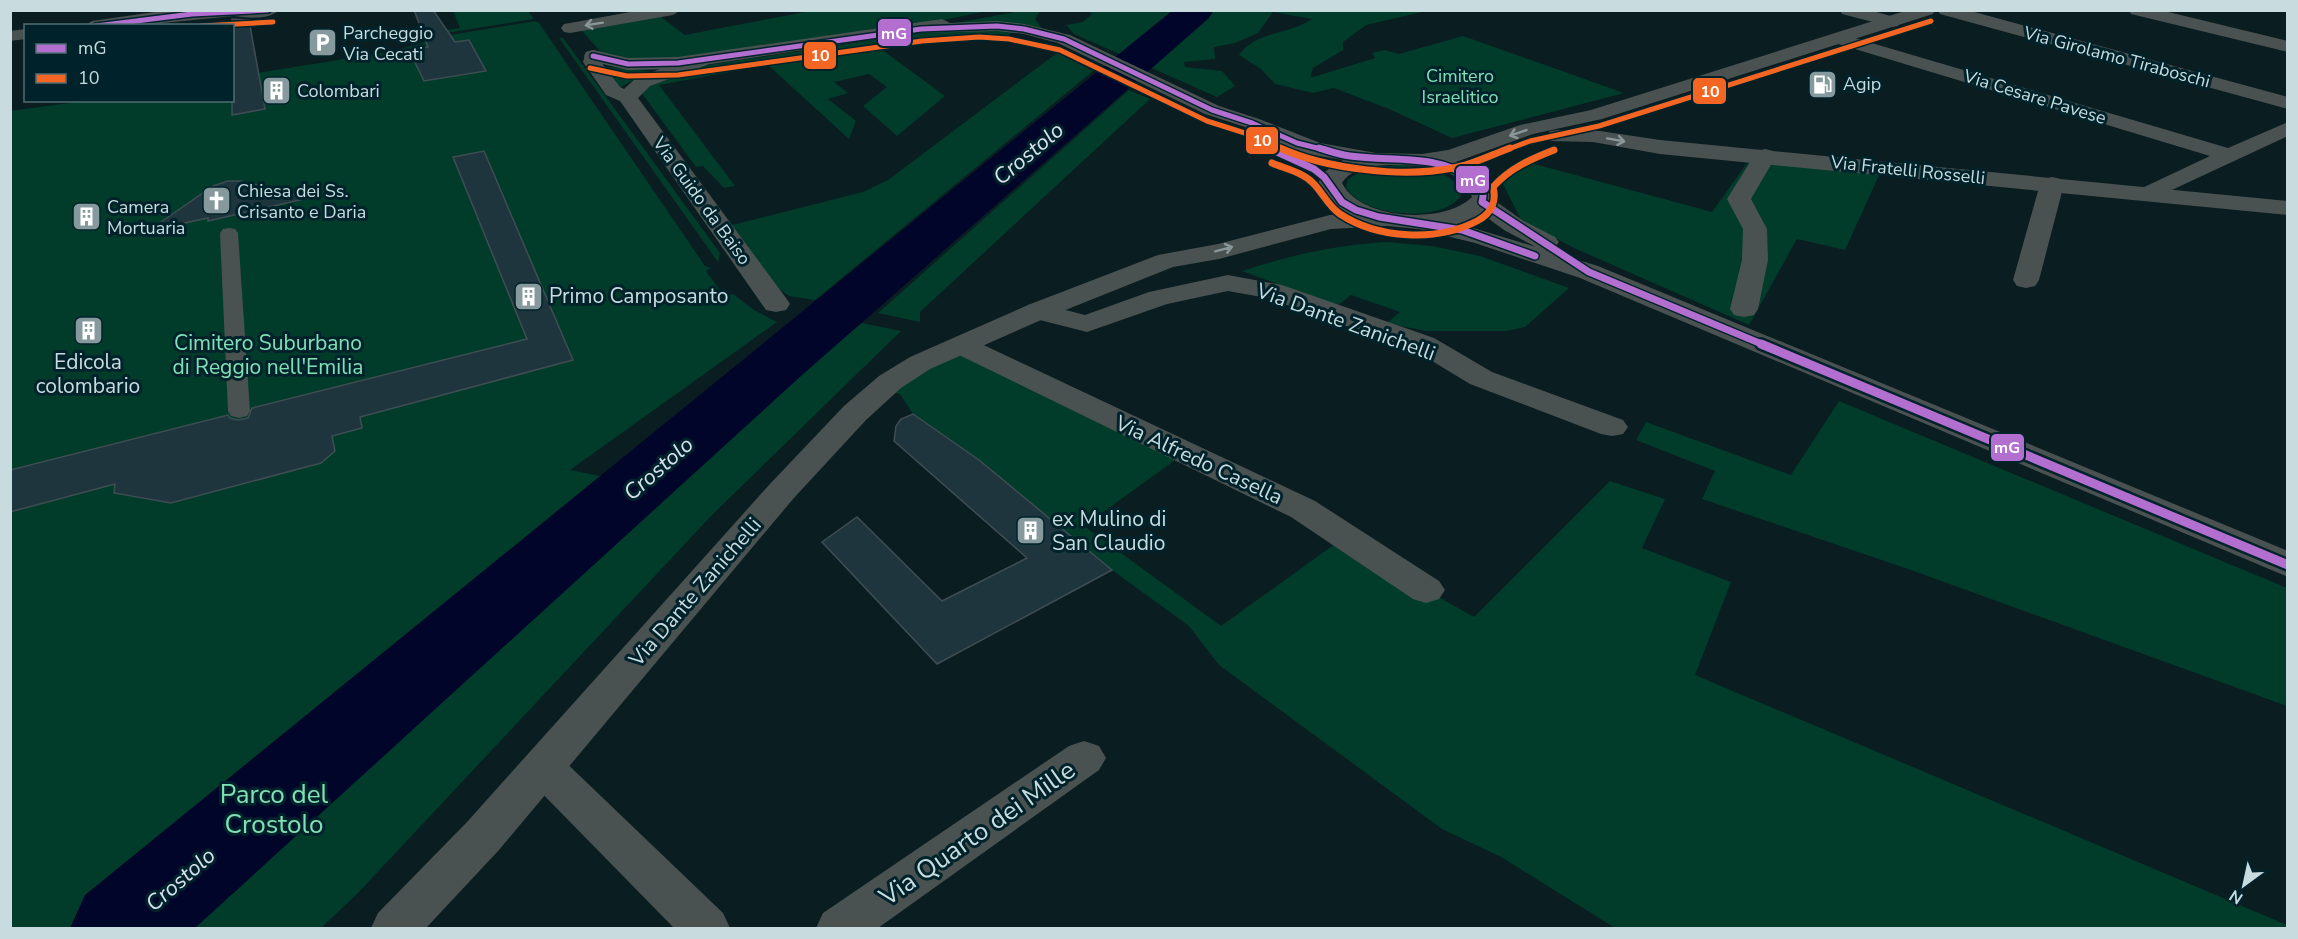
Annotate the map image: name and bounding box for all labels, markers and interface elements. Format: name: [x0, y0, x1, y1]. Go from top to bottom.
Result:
line badge: mG: [877, 18, 912, 47]
one-way arrow: [584, 19, 604, 30]
street label: Via Girolamo Tiraboschi: [2020, 20, 2213, 93]
place label: Parcheggio Via Cecati: [342, 21, 433, 66]
text: mG: [881, 23, 907, 45]
legend: [24, 24, 234, 102]
parking icon: Parcheggio Via Cecati: [306, 27, 338, 59]
text: mG: [78, 36, 106, 60]
line badge: 10: [803, 41, 837, 70]
text: 10: [810, 45, 830, 67]
park label: Cimitero Israelitico: [1422, 64, 1498, 109]
street label: Via Cesare Pavese: [1960, 64, 2109, 130]
text: 10: [78, 66, 100, 90]
fuel station icon: Agip: [1806, 68, 1838, 100]
place label: Agip: [1843, 72, 1881, 96]
building icon: Colombari: [260, 75, 292, 107]
line badge: 10: [1692, 77, 1727, 105]
place label: Colombari: [297, 79, 380, 103]
text: 10: [1700, 81, 1720, 103]
water label: Crostolo: [987, 115, 1070, 192]
line badge: 10: [1245, 126, 1279, 155]
one-way arrow: [1509, 128, 1528, 139]
text: 10: [1252, 130, 1272, 152]
street label: Via Guido da Baiso: [647, 131, 757, 270]
one-way arrow: [1606, 135, 1626, 146]
street label: Via Fratelli Rosselli: [1829, 150, 1986, 190]
line badge: mG: [1455, 165, 1490, 194]
text: mG: [1460, 170, 1486, 192]
place label: Chiesa dei Ss. Crisanto e Daria: [237, 179, 366, 224]
church icon: Chiesa dei Ss. Crisanto e Daria: [200, 185, 232, 217]
place label: Camera Mortuaria: [107, 195, 185, 240]
building icon: Camera Mortuaria: [70, 201, 102, 233]
one-way arrow: [1214, 243, 1233, 255]
street label: Via Dante Zanichelli: [1252, 276, 1439, 367]
building icon: Primo Camposanto: [512, 280, 544, 312]
place label: Primo Camposanto: [549, 282, 728, 310]
building icon: Edicola colombario: [72, 315, 104, 347]
park label: Cimitero Suburbano di Reggio nell'Emilia: [173, 329, 363, 381]
place label: Edicola colombario: [36, 348, 140, 400]
street label: Via Alfredo Casella: [1110, 408, 1287, 511]
water label: Crostolo: [617, 430, 700, 508]
line badge: mG: [1990, 433, 2025, 462]
text: mG: [1994, 437, 2020, 459]
place label: ex Mulino di San Claudio: [1052, 505, 1166, 557]
street label: Via Dante Zanichelli: [622, 512, 767, 673]
building icon: ex Mulino di San Claudio: [1015, 515, 1047, 547]
street label: Via Quarto dei Mille: [871, 753, 1082, 915]
park label: Parco del Crostolo: [220, 777, 328, 842]
water label: Crostolo: [139, 841, 222, 919]
north arrow: [2214, 855, 2274, 915]
text: N: [2225, 884, 2247, 909]

